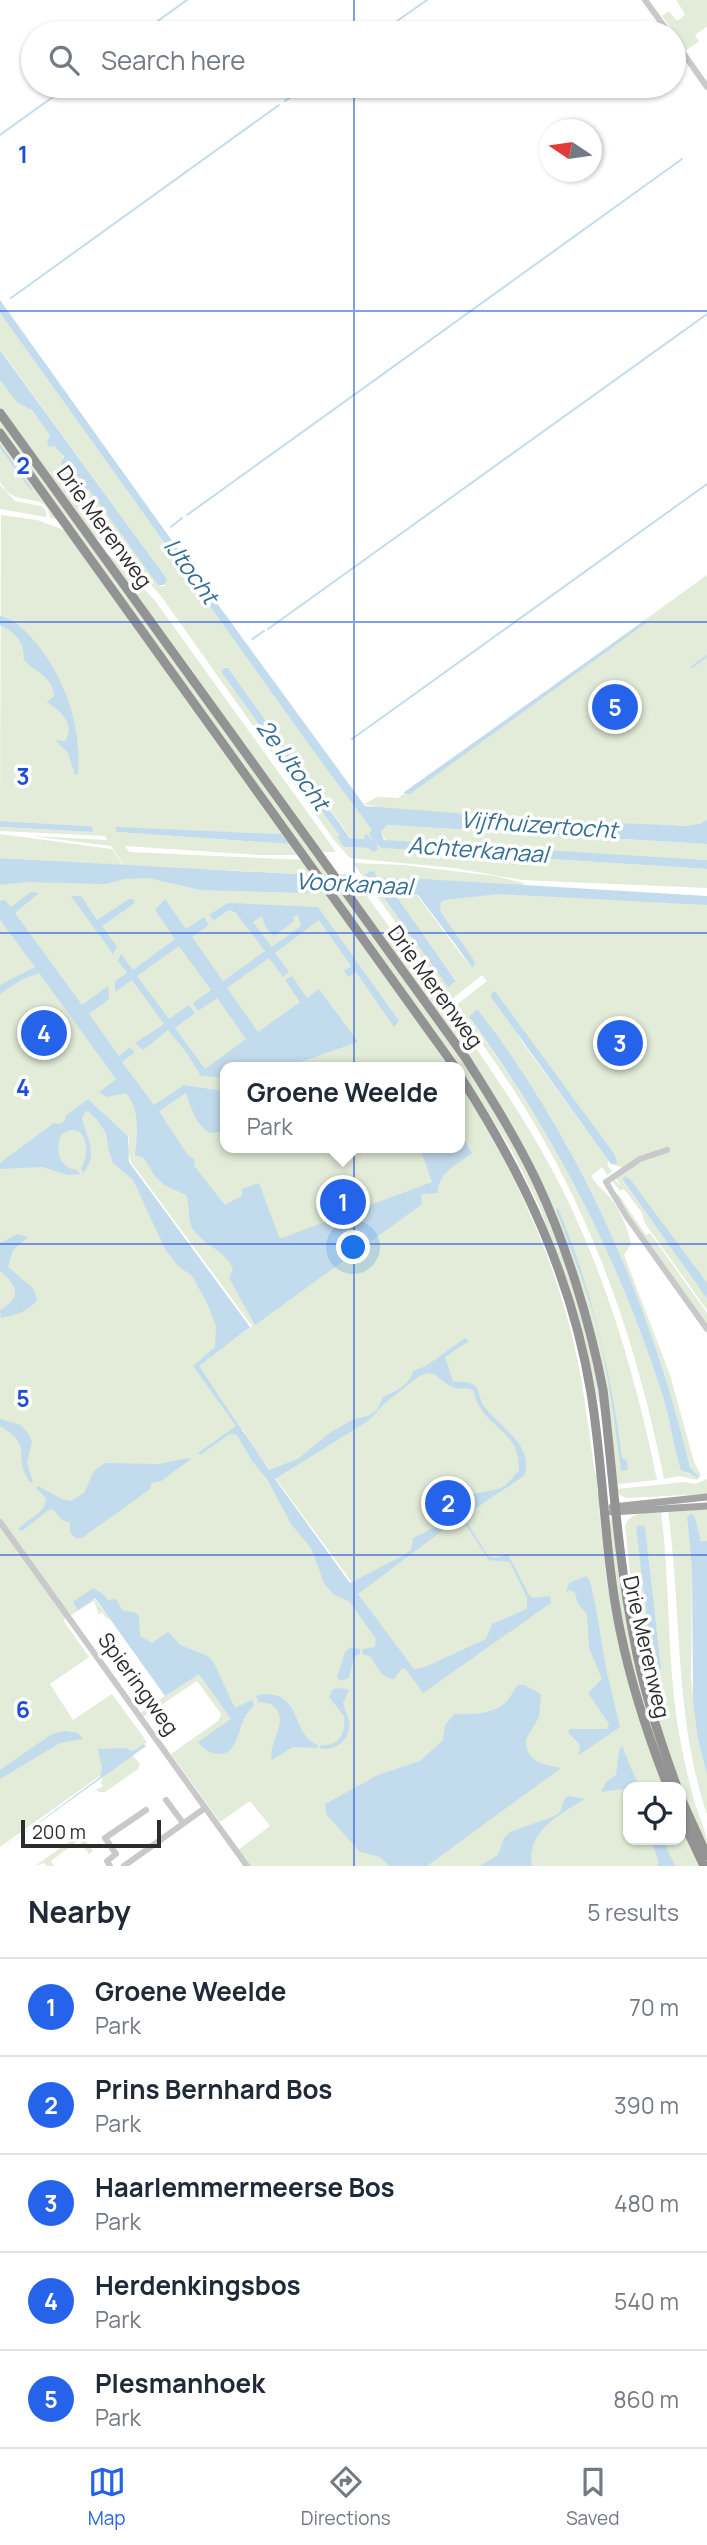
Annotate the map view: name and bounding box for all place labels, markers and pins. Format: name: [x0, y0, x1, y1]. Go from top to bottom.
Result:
pin: 5: [592, 681, 638, 733]
pin: 4: [21, 1007, 67, 1059]
pin: 3: [597, 1017, 643, 1069]
pin: 1: [320, 1176, 366, 1228]
pin: 2: [425, 1477, 471, 1529]

